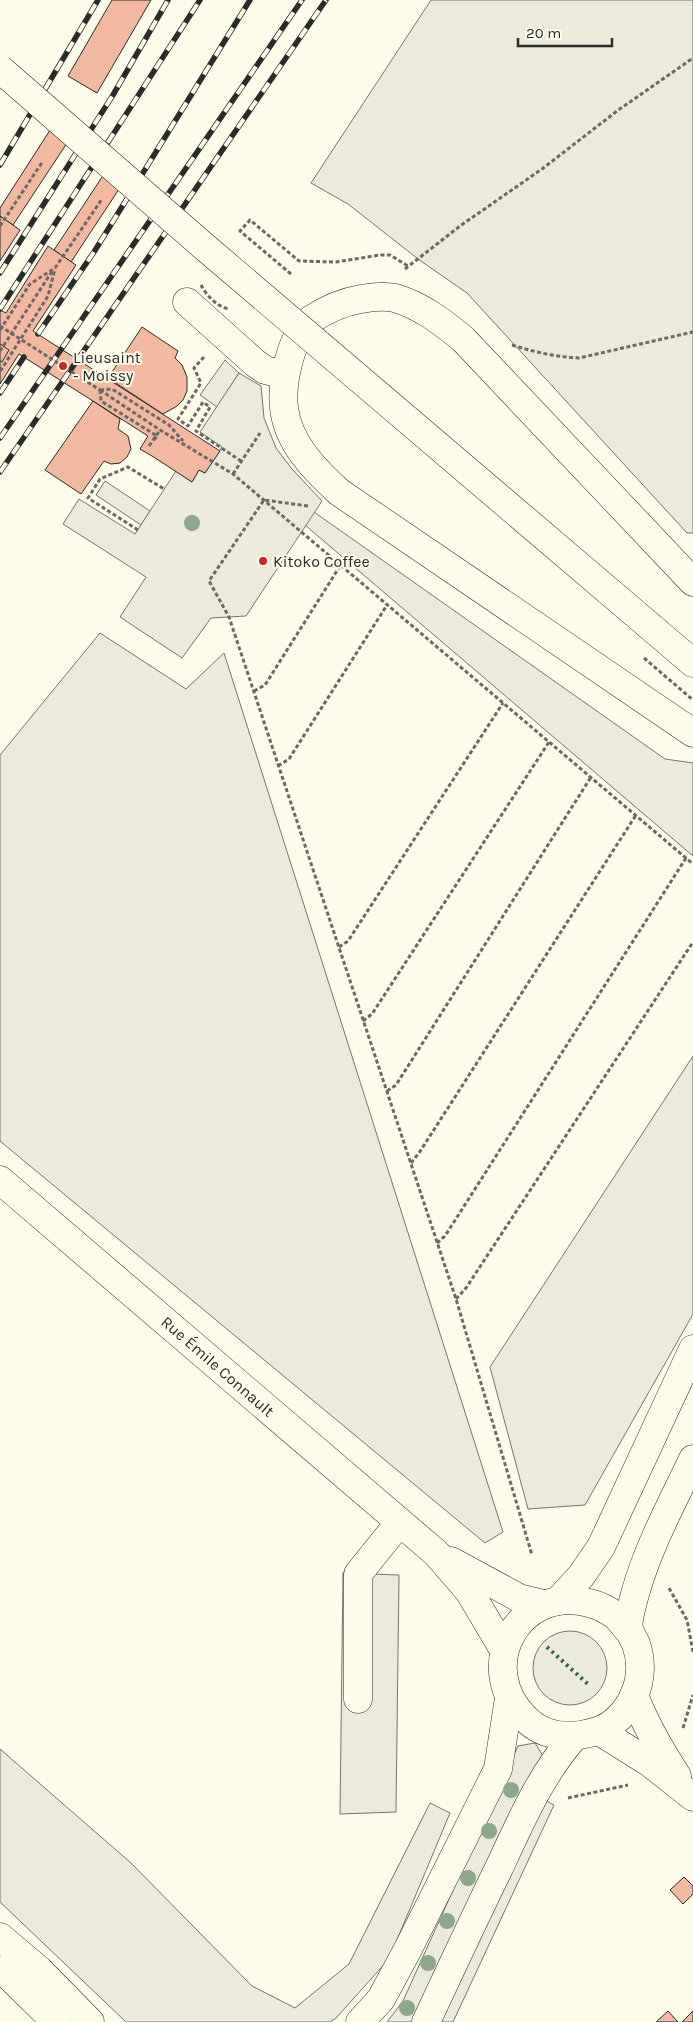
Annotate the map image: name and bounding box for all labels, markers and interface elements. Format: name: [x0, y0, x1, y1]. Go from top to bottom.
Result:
scale bar: [518, 15, 612, 47]
text: 20 m: [526, 24, 561, 42]
place label: Lieusaint - Moissy: [73, 348, 141, 385]
marker: Lieusaint - Moissy: [57, 360, 69, 372]
place label: Kitoko Coffee: [273, 552, 370, 571]
marker: Kitoko Coffee: [257, 555, 269, 567]
street label: Rue Émile Connault: [157, 1312, 278, 1421]

